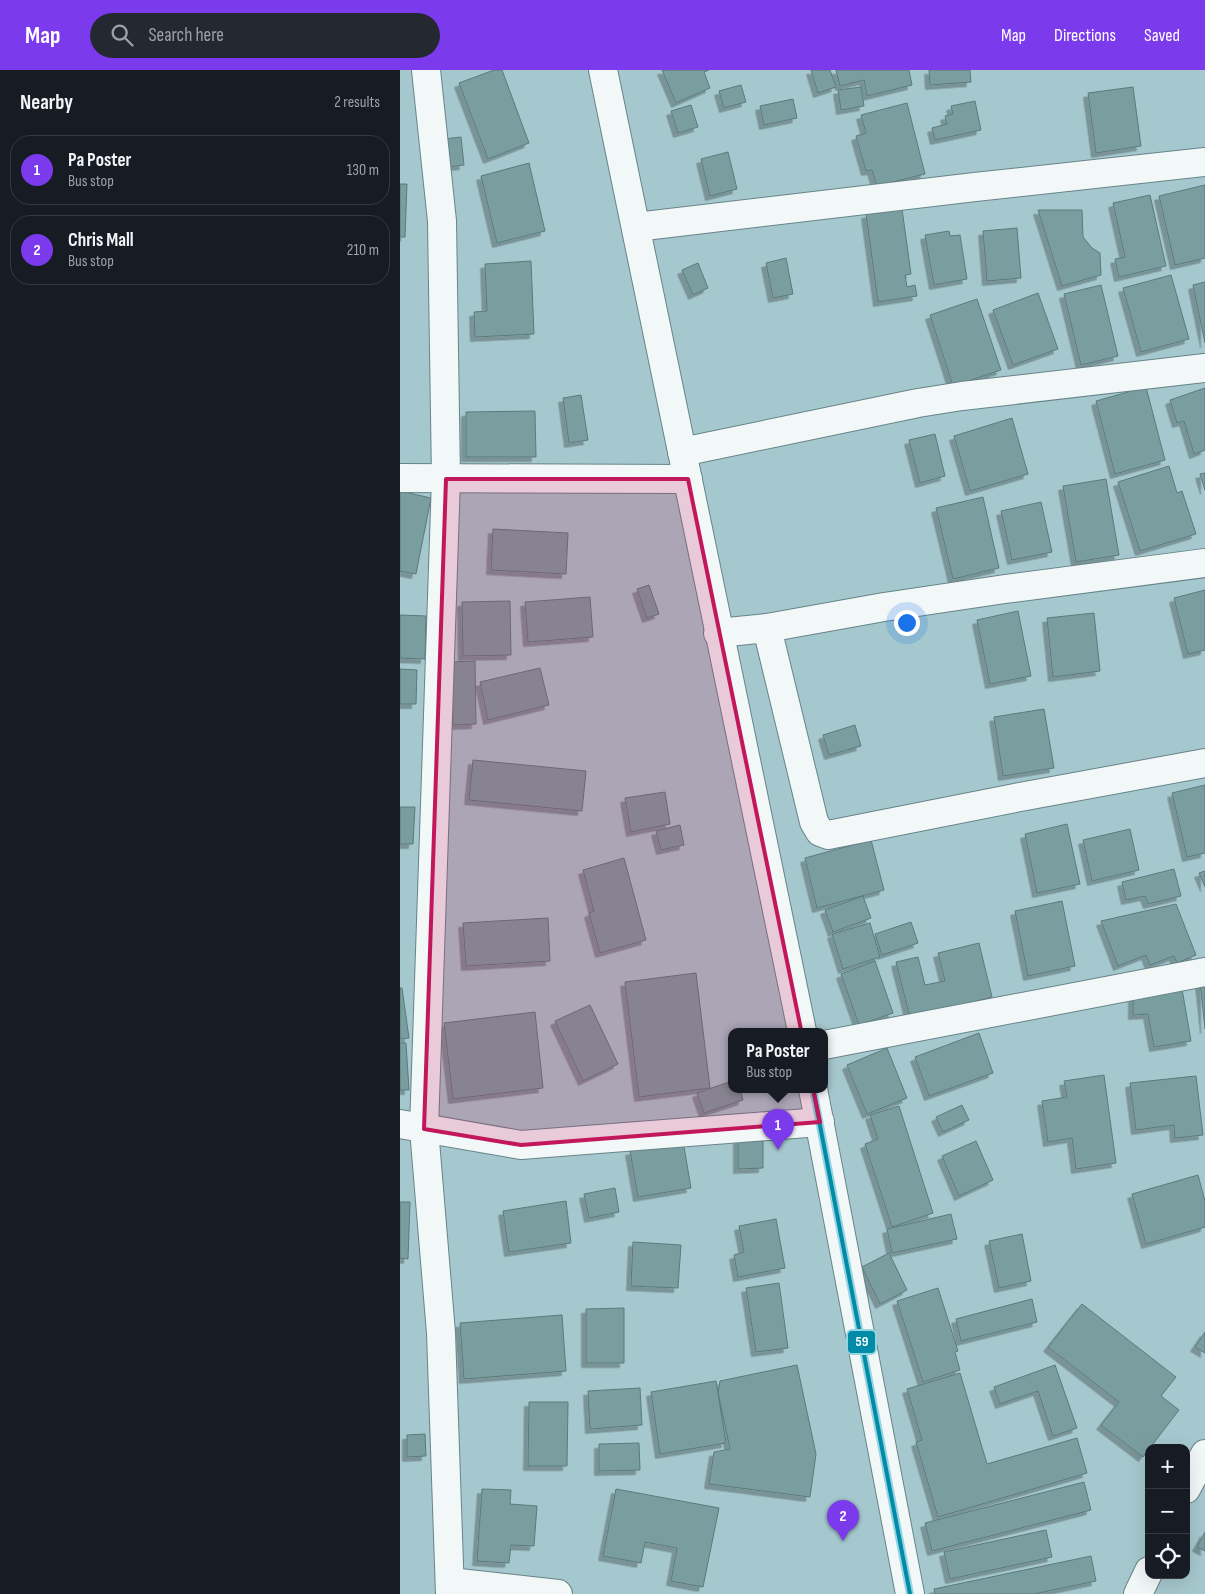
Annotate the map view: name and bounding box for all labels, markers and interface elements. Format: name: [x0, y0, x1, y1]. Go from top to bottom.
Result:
search box: [90, 13, 440, 58]
text: Map: [25, 21, 60, 50]
icon: search: [108, 21, 136, 49]
text: Search here: [148, 24, 224, 47]
text: Map: [1001, 25, 1026, 46]
text: Directions: [1054, 25, 1116, 46]
text: Saved: [1144, 25, 1180, 46]
text: Nearby: [20, 90, 73, 115]
text: 2 results: [334, 93, 380, 112]
text: Pa Poster: [68, 149, 131, 172]
text: 1: [34, 161, 40, 180]
text: 130 m: [347, 161, 379, 180]
text: Bus stop: [68, 172, 114, 191]
text: Chris Mall: [68, 229, 134, 252]
text: 2: [33, 241, 41, 260]
text: 210 m: [347, 241, 379, 260]
text: Bus stop: [68, 252, 114, 271]
your location: [894, 610, 920, 636]
popup: [728, 1028, 828, 1093]
text: Pa Poster: [746, 1040, 810, 1063]
text: Bus stop: [746, 1063, 792, 1082]
pin: 1: [762, 1109, 794, 1150]
line badge: 59: [847, 1330, 876, 1354]
text: 59: [856, 1333, 869, 1350]
map controls: [1145, 1444, 1190, 1579]
button: +: [1145, 1444, 1190, 1489]
button: −: [1145, 1489, 1190, 1534]
pin: 2: [827, 1500, 859, 1541]
button: locate: [1145, 1534, 1190, 1579]

